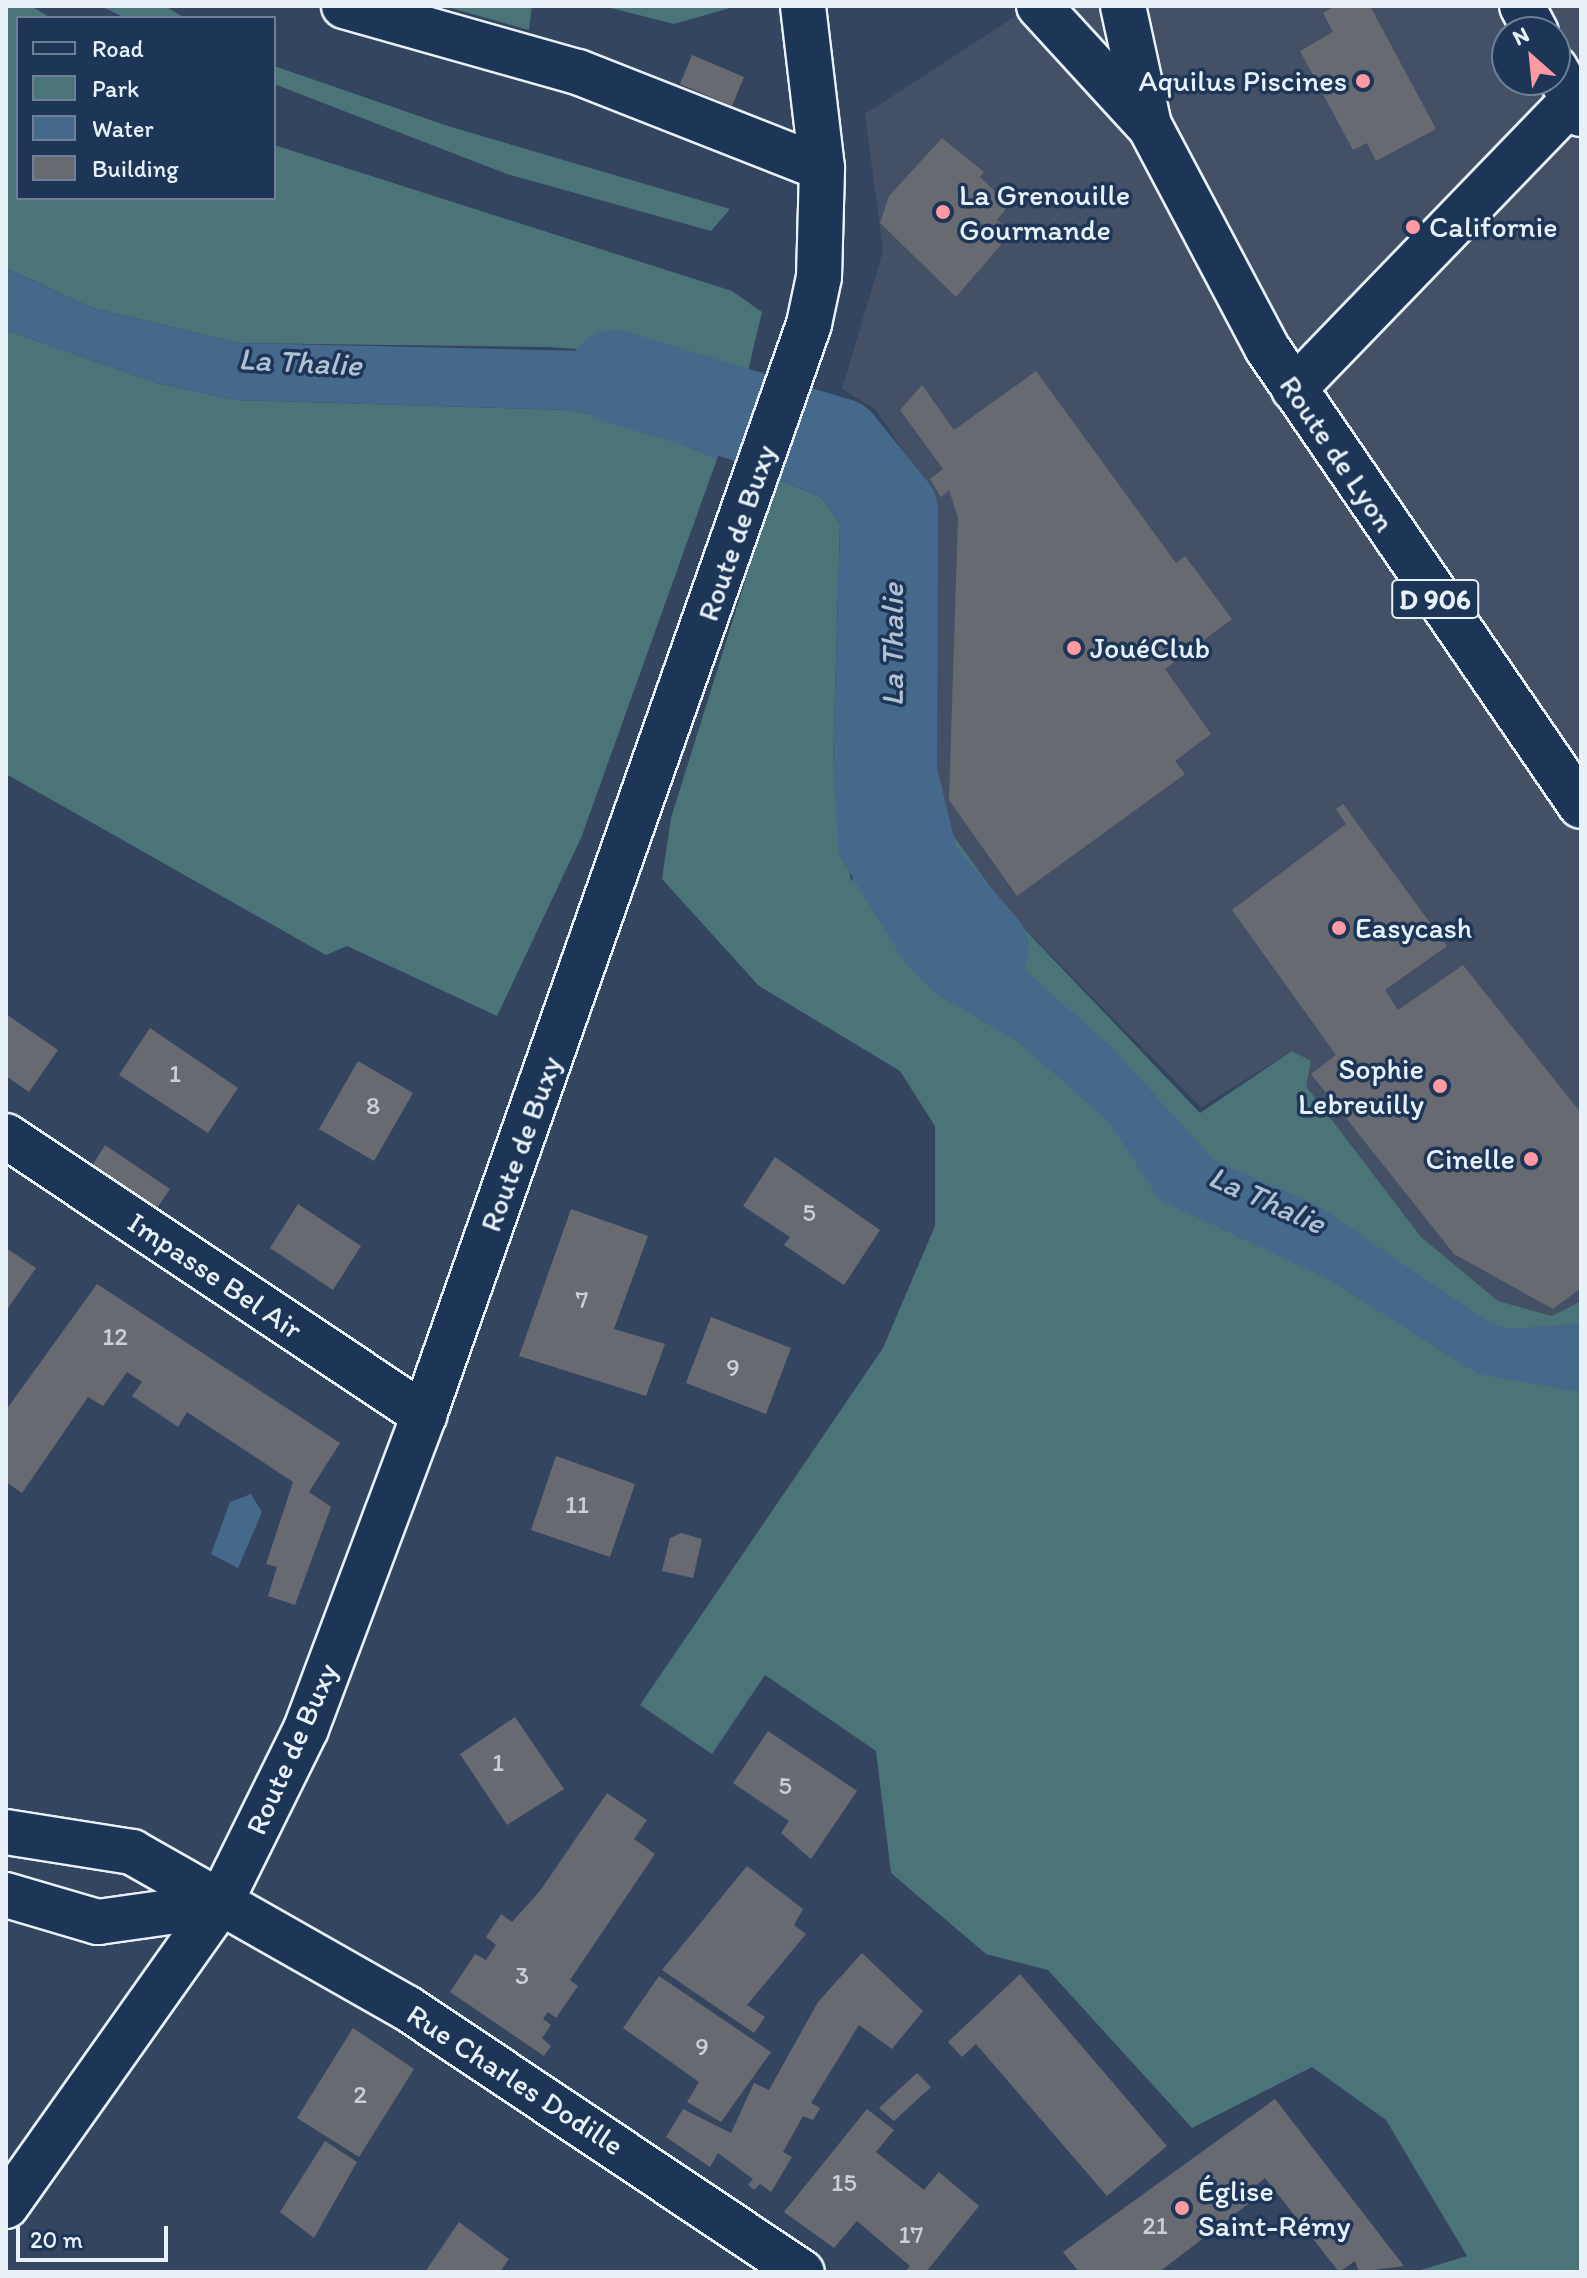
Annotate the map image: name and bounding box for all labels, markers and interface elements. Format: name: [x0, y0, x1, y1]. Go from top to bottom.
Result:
legend: [16, 16, 276, 200]
north arrow: [1491, 16, 1571, 96]
text: N: [1508, 21, 1534, 51]
text: Road: [92, 34, 144, 63]
place label: Aquilus Piscines: [1138, 63, 1347, 99]
marker: Aquilus Piscines: [1354, 72, 1372, 90]
text: Park: [92, 74, 139, 103]
text: Water: [92, 114, 154, 143]
text: Building: [92, 154, 179, 183]
place label: La Grenouille Gourmande: [959, 177, 1130, 248]
marker: La Grenouille Gourmande: [934, 203, 952, 221]
place label: Californie: [1429, 209, 1557, 245]
marker: Californie: [1404, 218, 1422, 236]
water label: La Thalie: [237, 340, 363, 384]
street label: Route de Lyon: [1272, 369, 1402, 539]
street label: Route de Buxy: [690, 440, 784, 626]
road number: D 906: [1391, 575, 1479, 623]
water label: La Thalie: [873, 583, 911, 707]
place label: JouéClub: [1090, 630, 1210, 666]
marker: JouéClub: [1065, 639, 1083, 657]
place label: Easycash: [1355, 910, 1472, 946]
marker: Easycash: [1330, 919, 1348, 937]
street label: Route de Buxy: [473, 1051, 569, 1237]
place label: Sophie Lebreuilly: [1298, 1051, 1424, 1122]
house number: 1: [169, 1058, 181, 1090]
marker: Sophie Lebreuilly: [1431, 1077, 1449, 1095]
house number: 8: [366, 1090, 380, 1122]
place label: Cinelle: [1425, 1141, 1515, 1177]
marker: Cinelle: [1522, 1150, 1540, 1168]
water label: La Thalie: [1202, 1157, 1332, 1243]
house number: 5: [802, 1197, 816, 1229]
street label: Impasse Bel Air: [121, 1204, 309, 1348]
house number: 7: [576, 1284, 588, 1316]
house number: 12: [102, 1321, 128, 1353]
house number: 9: [726, 1352, 740, 1384]
house number: 11: [565, 1489, 589, 1521]
street label: Route de Buxy: [238, 1657, 346, 1841]
house number: 1: [492, 1747, 504, 1779]
house number: 5: [778, 1770, 792, 1802]
house number: 3: [515, 1960, 529, 1992]
street label: Rue Charles Dodille: [400, 1996, 630, 2164]
house number: 9: [695, 2031, 709, 2063]
house number: 2: [353, 2079, 367, 2111]
house number: 15: [831, 2167, 857, 2199]
place label: Église Saint-Rémy: [1198, 2173, 1351, 2244]
marker: Église Saint-Rémy: [1173, 2199, 1191, 2217]
scale bar: [20, 2210, 172, 2260]
house number: 21: [1142, 2210, 1168, 2242]
house number: 17: [899, 2219, 923, 2251]
text: 20 m: [30, 2225, 83, 2254]

